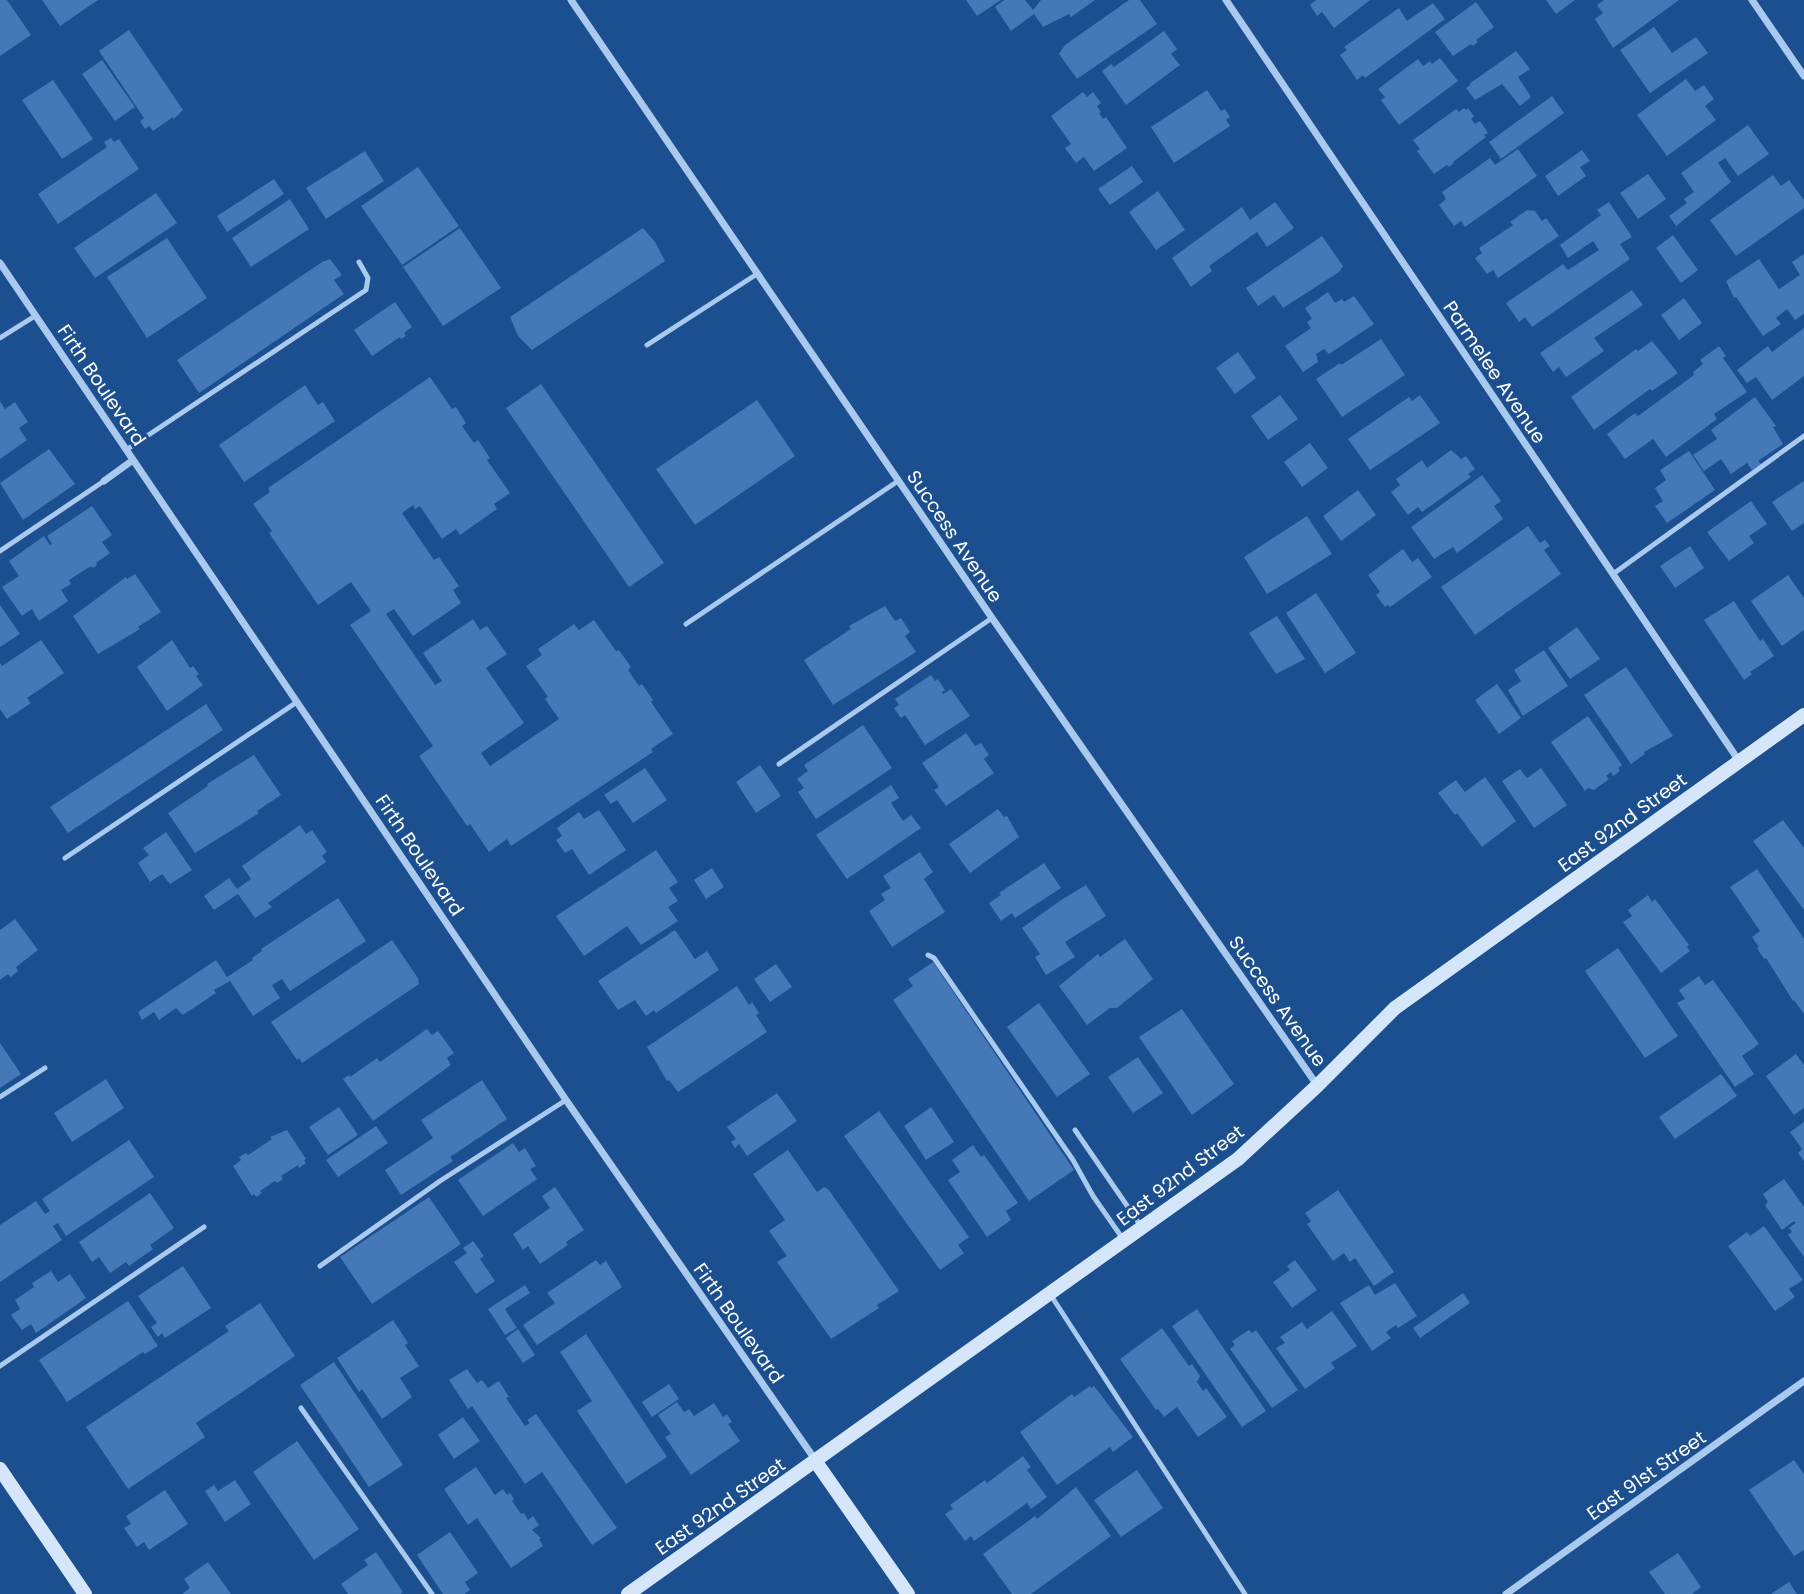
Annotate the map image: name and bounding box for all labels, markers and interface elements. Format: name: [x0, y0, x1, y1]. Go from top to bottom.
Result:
street label: Parmelee Avenue: [1437, 296, 1552, 449]
street label: Firth Boulevard: [51, 319, 152, 451]
street label: Success Avenue: [900, 465, 1009, 608]
street label: East 92nd Street: [1552, 766, 1692, 878]
street label: Firth Boulevard: [369, 789, 470, 921]
street label: Success Avenue: [1222, 930, 1333, 1072]
street label: East 92nd Street: [1111, 1118, 1250, 1232]
street label: Firth Boulevard: [687, 1258, 790, 1389]
street label: East 91st Street: [1581, 1424, 1711, 1527]
street label: East 92nd Street: [650, 1451, 791, 1561]

